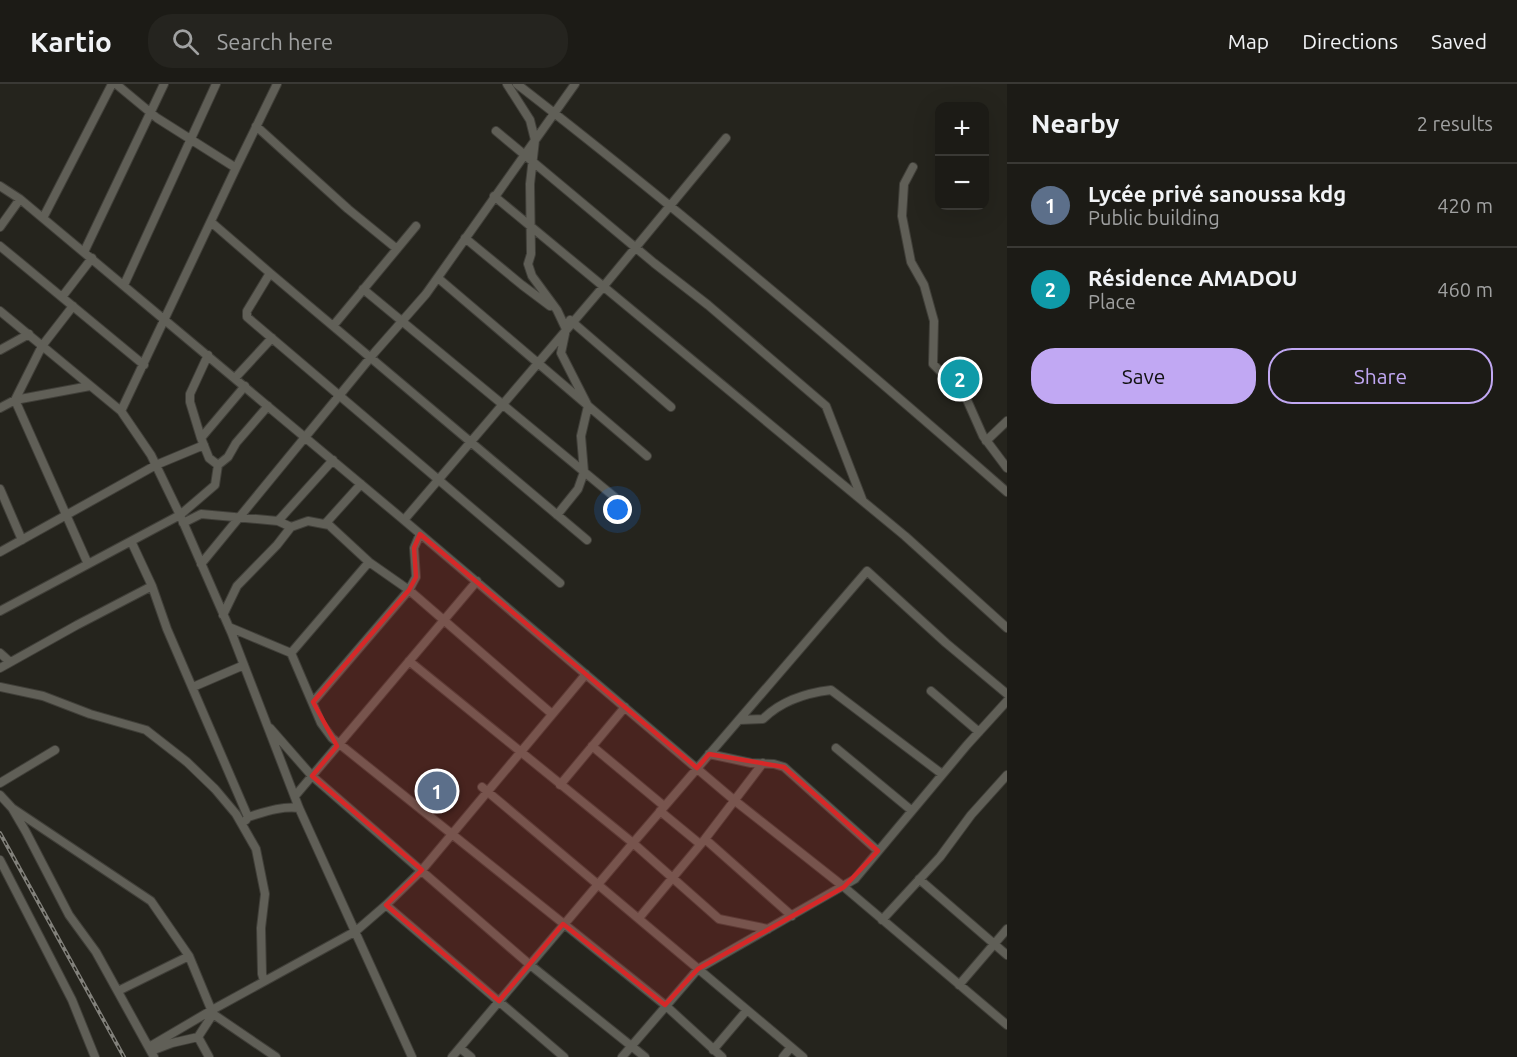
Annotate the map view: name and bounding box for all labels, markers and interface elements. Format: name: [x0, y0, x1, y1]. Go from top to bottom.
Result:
search box: [148, 14, 568, 68]
icon: search: [169, 25, 202, 58]
text: Kartio: [30, 26, 112, 57]
text: Search here: [217, 29, 333, 54]
text: Map: [1228, 29, 1269, 53]
text: Directions: [1302, 29, 1398, 53]
text: Saved: [1431, 29, 1487, 53]
map controls: [935, 102, 989, 210]
button: +: [935, 102, 989, 156]
text: Nearby: [1031, 109, 1119, 138]
text: 2 results: [1417, 112, 1493, 135]
button: −: [935, 156, 989, 210]
text: Lycée privé sanoussa kdg: [1088, 181, 1346, 206]
text: 1: [1045, 194, 1056, 217]
text: 420 m: [1437, 194, 1493, 217]
text: Public building: [1088, 206, 1220, 229]
text: Résidence AMADOU: [1088, 265, 1297, 290]
text: 2: [1045, 278, 1056, 301]
text: 460 m: [1437, 278, 1493, 301]
text: Place: [1088, 290, 1136, 313]
button: Save: [1031, 348, 1256, 404]
button: Share: [1268, 348, 1493, 404]
pin: 2: [940, 356, 980, 402]
your location: [603, 495, 632, 524]
pin: 1: [418, 768, 456, 814]

